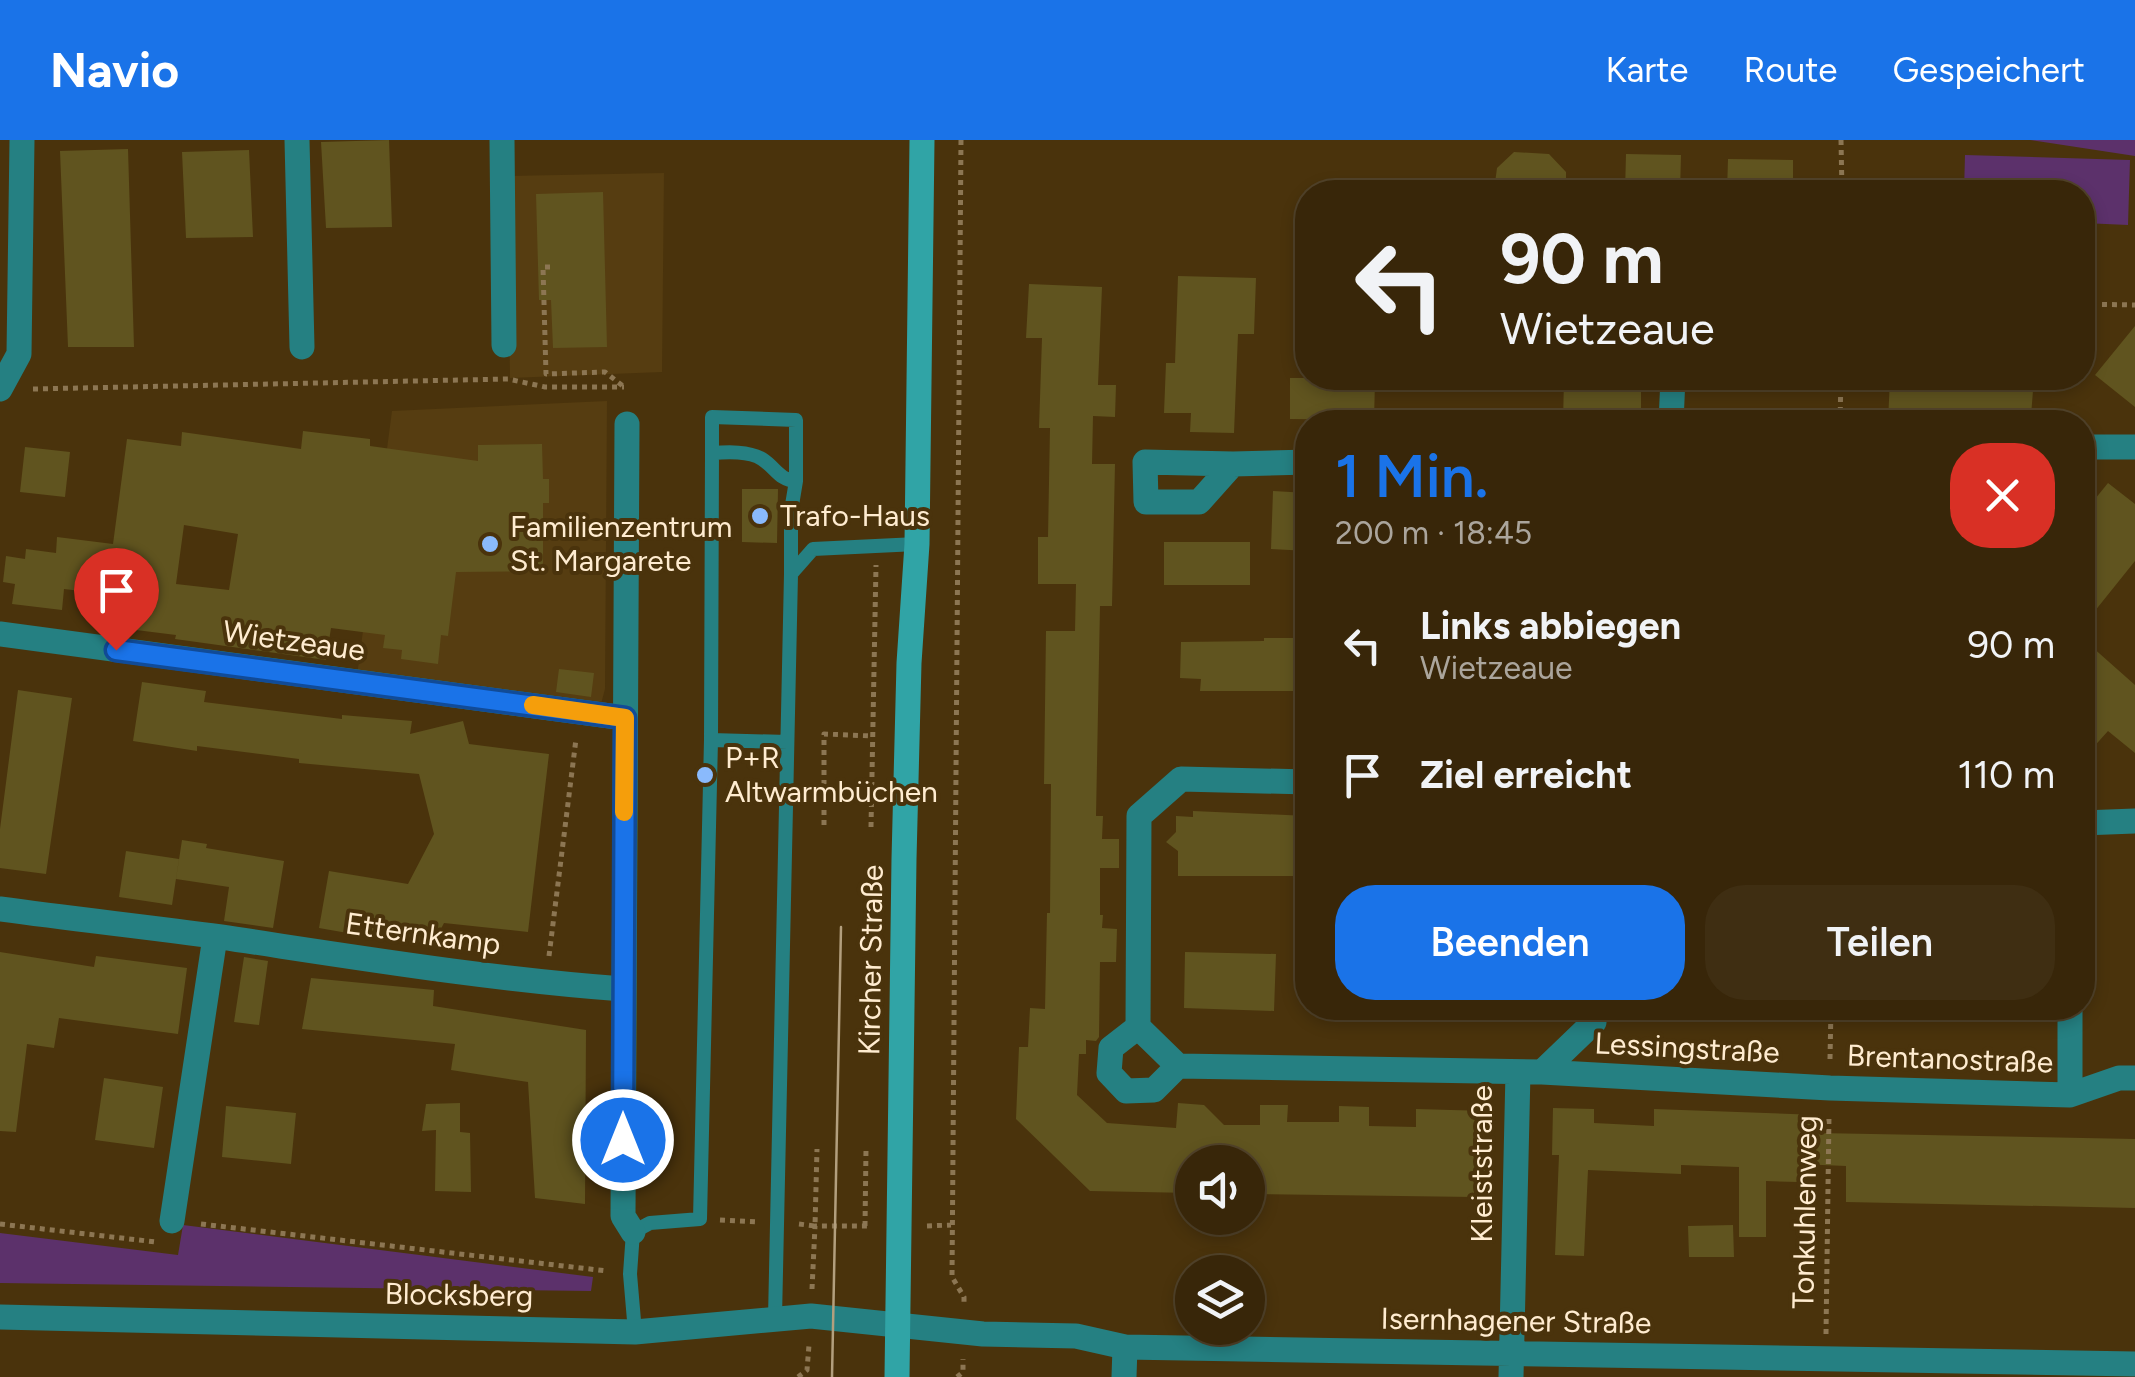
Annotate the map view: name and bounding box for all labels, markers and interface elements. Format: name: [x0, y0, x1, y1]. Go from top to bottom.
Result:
text: Navio: [50, 41, 179, 99]
text: Karte: [1605, 49, 1688, 91]
text: Route: [1743, 49, 1837, 91]
text: Gespeichert: [1892, 49, 2085, 91]
text: 90 m: [1500, 216, 1664, 301]
icon: left: [1335, 220, 1465, 350]
text: Wietzeaue: [1500, 301, 1715, 355]
text: 1 Min.: [1335, 440, 1489, 512]
button: close: [1950, 443, 2055, 548]
place label: Trafo-Haus: [780, 497, 930, 534]
marker: Trafo-Haus: [749, 505, 771, 527]
place label: Familienzentrum St. Margarete: [510, 508, 732, 579]
text: 200 m · 18:45: [1335, 514, 1532, 552]
marker: Familienzentrum St. Margarete: [479, 533, 501, 555]
pin: [74, 548, 159, 651]
icon: arrive: [89, 563, 144, 618]
text: Links abbiegen: [1420, 603, 1681, 649]
street label: Wietzeaue: [221, 612, 367, 669]
icon: left: [1335, 618, 1390, 673]
text: 90 m: [1967, 622, 2055, 668]
text: Wietzeaue: [1420, 649, 1573, 687]
place label: P+R Altwarmbüchen: [725, 739, 938, 810]
icon: arrive: [1335, 748, 1390, 803]
text: Ziel erreicht: [1420, 752, 1632, 798]
text: 110 m: [1958, 752, 2055, 798]
marker: P+R Altwarmbüchen: [694, 764, 716, 786]
street label: Kircher Straße: [850, 864, 891, 1056]
button: Beenden: [1335, 885, 1685, 1000]
button: Teilen: [1705, 885, 2055, 1000]
street label: Etternkamp: [343, 904, 503, 963]
street label: Lessingstraße: [1594, 1024, 1781, 1071]
street label: Brentanostraße: [1846, 1036, 2054, 1081]
street label: Kleiststraße: [1463, 1085, 1500, 1243]
position arrow: [571, 1088, 675, 1192]
street label: Tonkuhlenweg: [1784, 1115, 1825, 1309]
map controls: [1175, 1145, 1265, 1345]
button: sound: [1175, 1145, 1265, 1235]
button: layers: [1175, 1255, 1265, 1345]
street label: Blocksberg: [384, 1275, 534, 1314]
street label: Isernhagener Straße: [1380, 1300, 1652, 1341]

